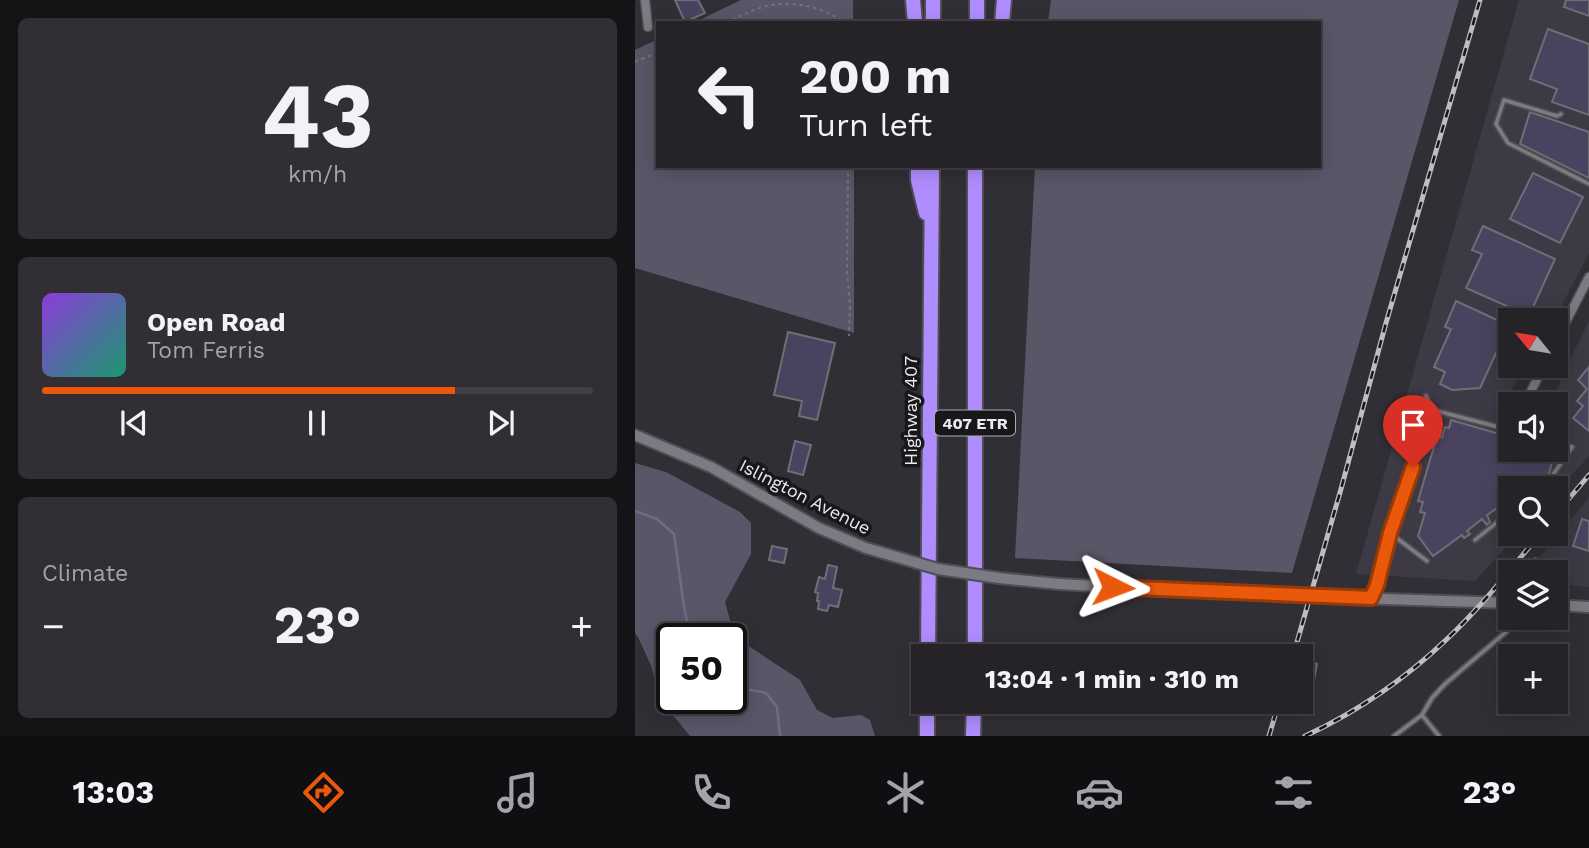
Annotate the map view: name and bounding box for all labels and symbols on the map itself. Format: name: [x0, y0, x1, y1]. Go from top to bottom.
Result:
north arrow: [1498, 308, 1568, 378]
street label: Highway 407: [900, 356, 921, 466]
pin: [1383, 395, 1443, 467]
road number: 407 ETR: [935, 410, 1015, 436]
street label: Islington Avenue: [736, 454, 874, 539]
position arrow: [1076, 550, 1150, 624]
speed limit sign: 50: [656, 623, 747, 714]

